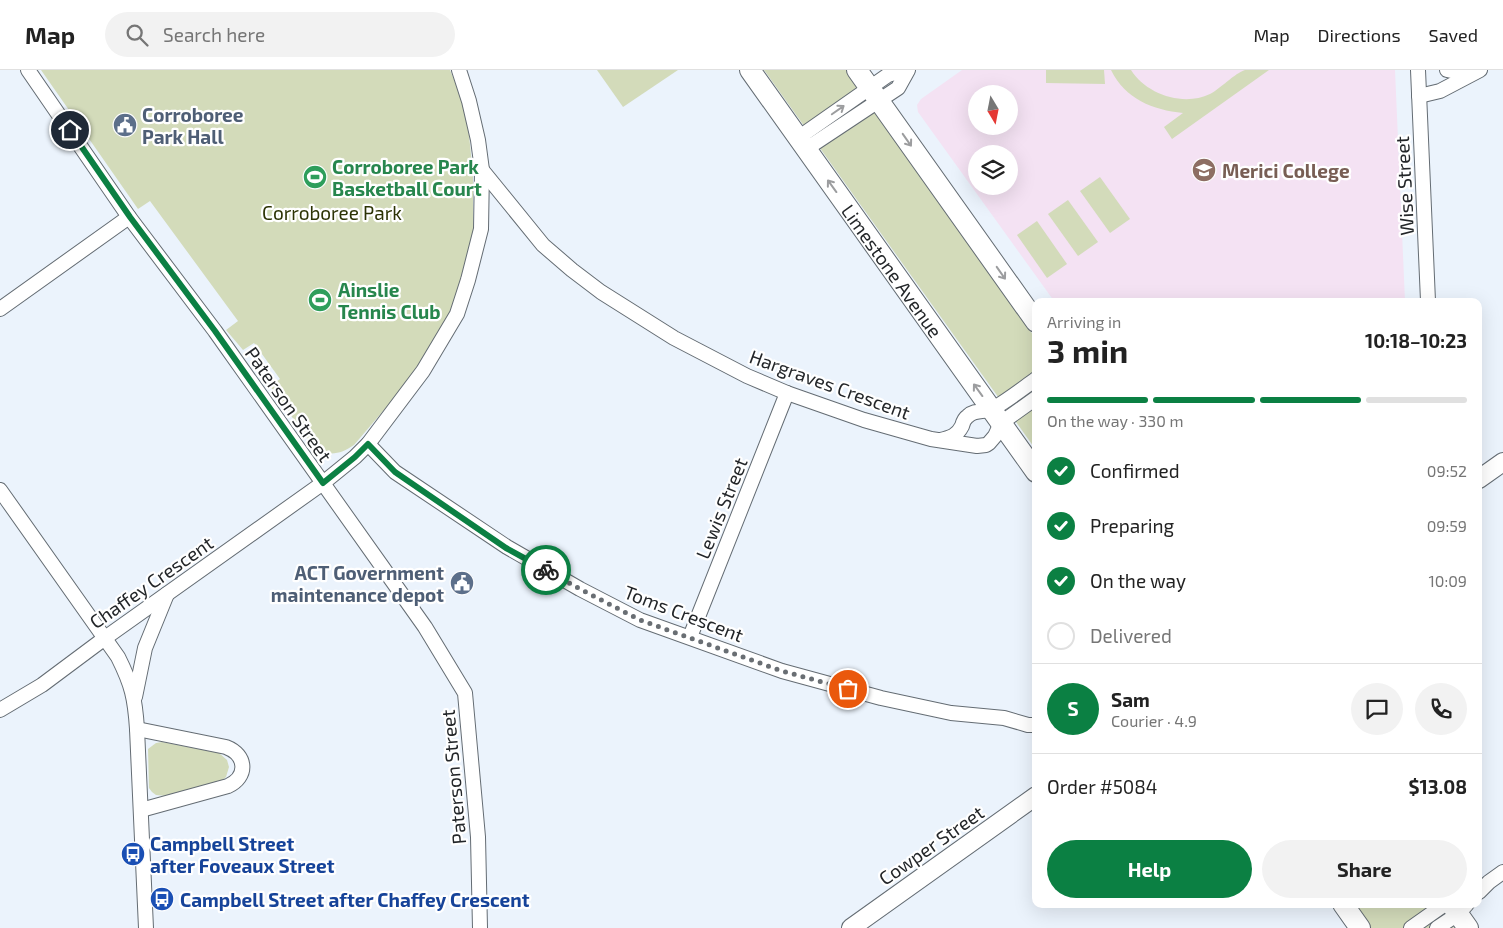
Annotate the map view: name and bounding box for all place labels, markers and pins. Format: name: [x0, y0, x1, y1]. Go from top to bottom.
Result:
place label: Corroboree Park Hall: [142, 103, 244, 148]
pin: [49, 109, 91, 151]
public building icon: Corroboree Park Hall: [112, 112, 138, 138]
place label: Corroboree Park Basketball Court: [332, 155, 482, 200]
school or university icon: Merici College: [1191, 157, 1217, 183]
place label: Merici College: [1222, 159, 1350, 182]
sports icon: Corroboree Park Basketball Court: [302, 164, 328, 190]
place label: Ainslie Tennis Club: [338, 278, 441, 323]
sports icon: Ainslie Tennis Club: [307, 287, 333, 313]
place label: ACT Government maintenance depot: [271, 561, 444, 606]
public building icon: ACT Government maintenance depot: [449, 570, 475, 596]
pin: [827, 668, 869, 710]
place label: Campbell Street after Foveaux Street: [150, 832, 335, 877]
bus stop icon: Campbell Street after Foveaux Street: [120, 841, 146, 867]
bus stop icon: Campbell Street after Chaffey Crescent: [149, 886, 175, 912]
place label: Campbell Street after Chaffey Crescent: [180, 888, 530, 912]

